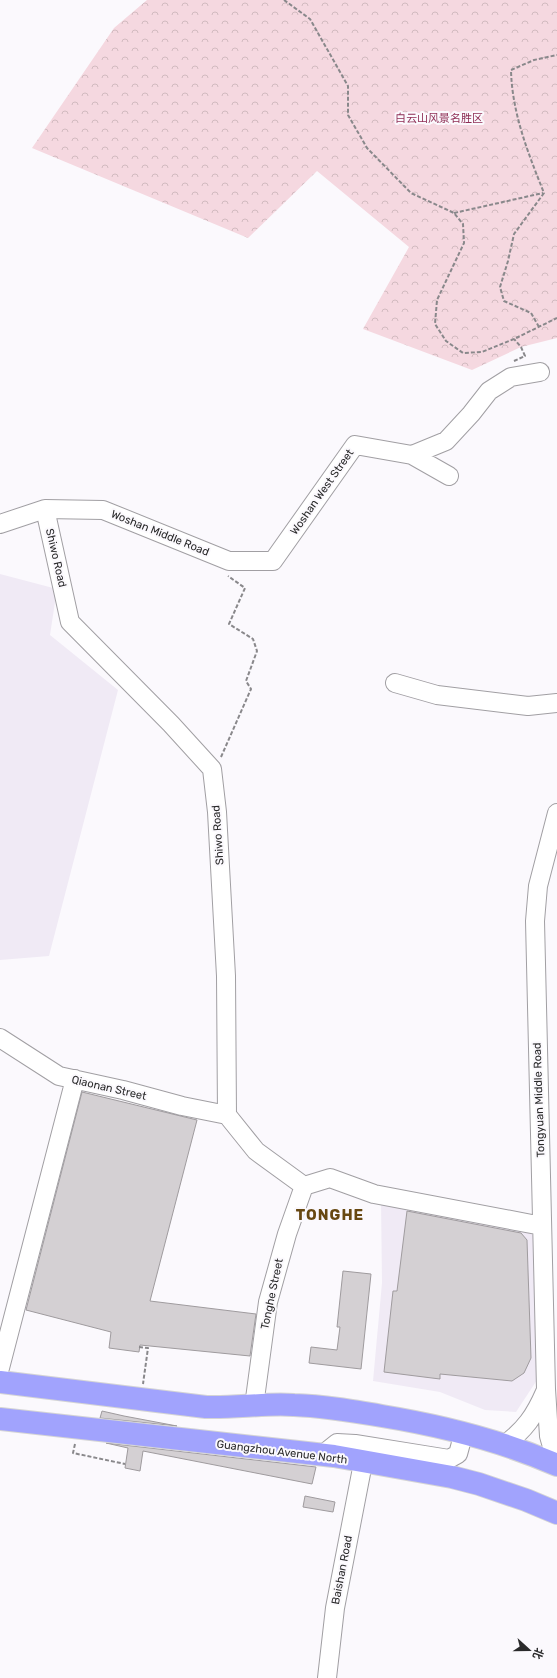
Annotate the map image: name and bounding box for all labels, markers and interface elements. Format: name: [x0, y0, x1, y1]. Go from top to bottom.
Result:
park label: 白云山风景名胜区: [395, 112, 483, 125]
street label: Woshan West Street: [288, 446, 357, 537]
street label: Woshan Middle Road: [109, 507, 211, 559]
street label: Shiwo Road: [43, 527, 69, 589]
street label: Shiwo Road: [209, 805, 227, 865]
street label: Tongyuan Middle Road: [530, 1042, 548, 1158]
street label: Qiaonan Street: [70, 1073, 148, 1103]
district label: TONGHE: [296, 1206, 364, 1224]
street label: Tonghe Street: [258, 1257, 286, 1331]
street label: Guangzhou Avenue North: [216, 1438, 348, 1466]
street label: Baishan Road: [329, 1534, 355, 1606]
north arrow: [509, 1630, 549, 1670]
text: 北: [530, 1646, 546, 1661]

